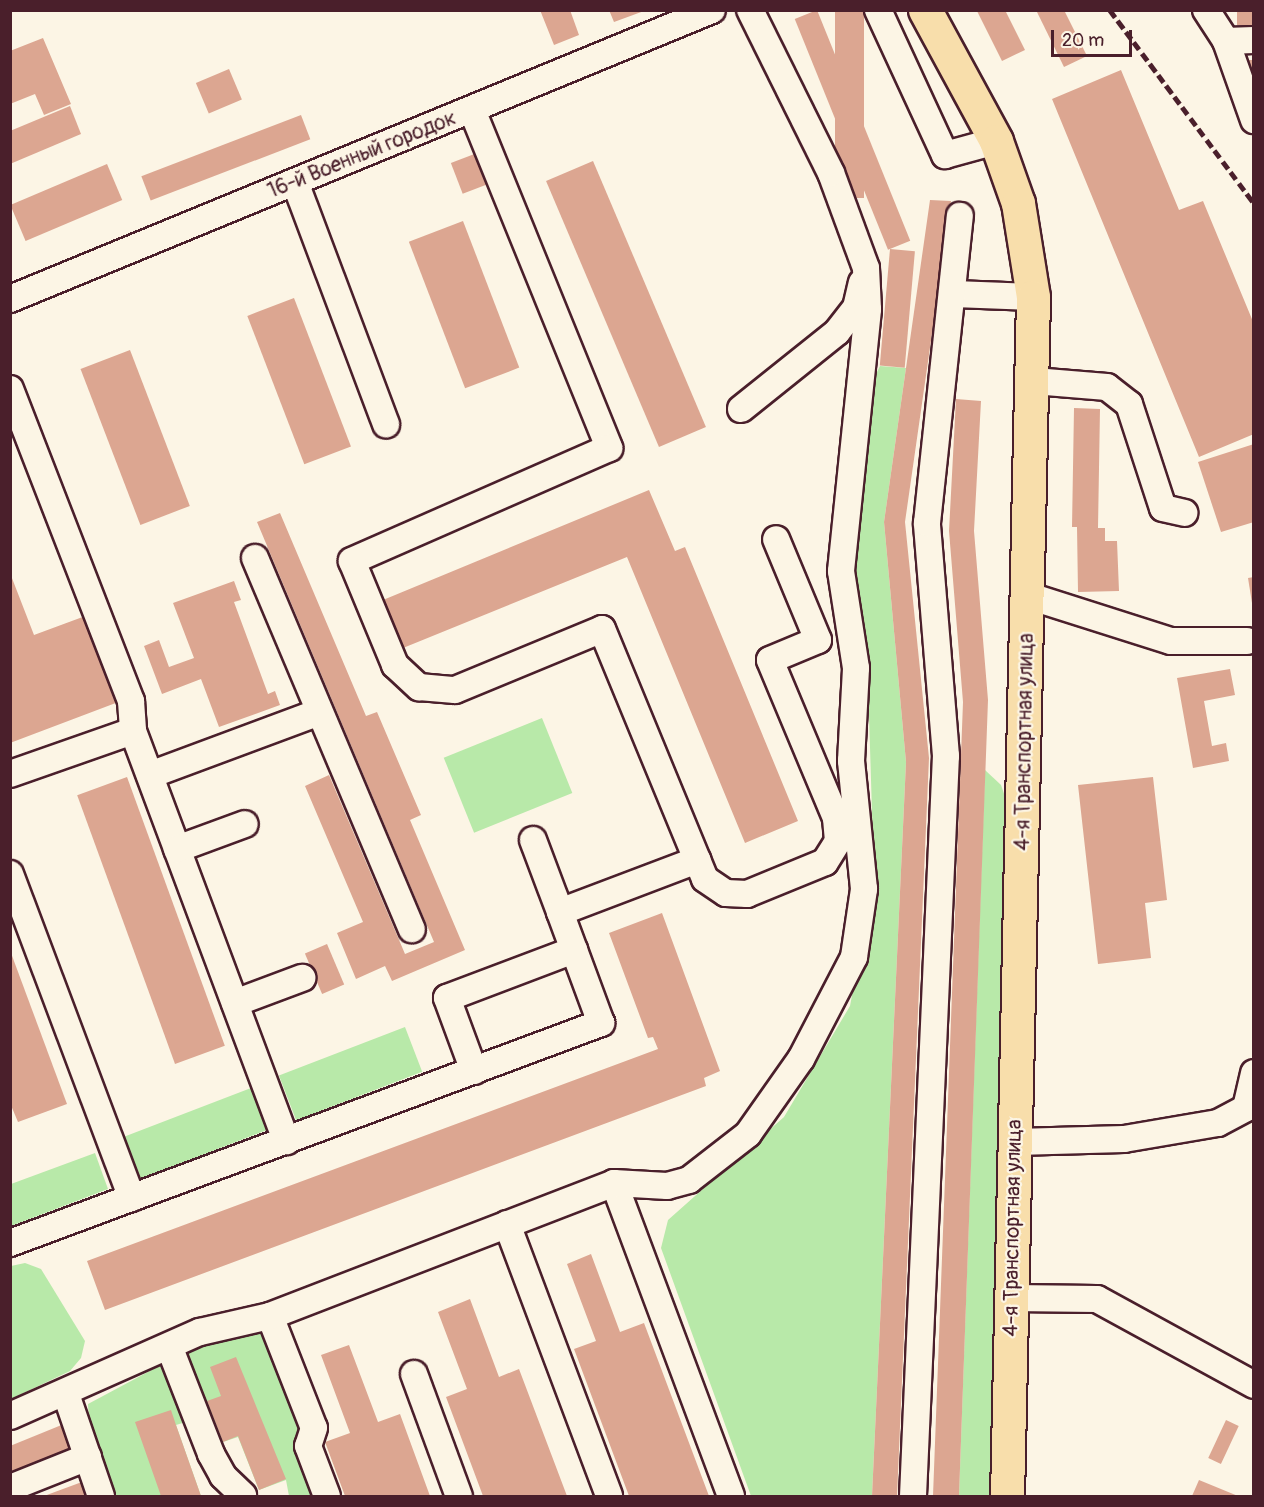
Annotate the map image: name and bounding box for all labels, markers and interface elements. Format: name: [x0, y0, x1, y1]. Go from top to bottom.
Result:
scale bar: [1054, 18, 1135, 56]
text: 20 m: [1062, 29, 1104, 52]
street label: 16-й Военный городок: [264, 106, 460, 204]
street label: 4-я Транспортная улица: [1011, 633, 1039, 851]
street label: 4-я Транспортная улица: [999, 1119, 1027, 1337]

